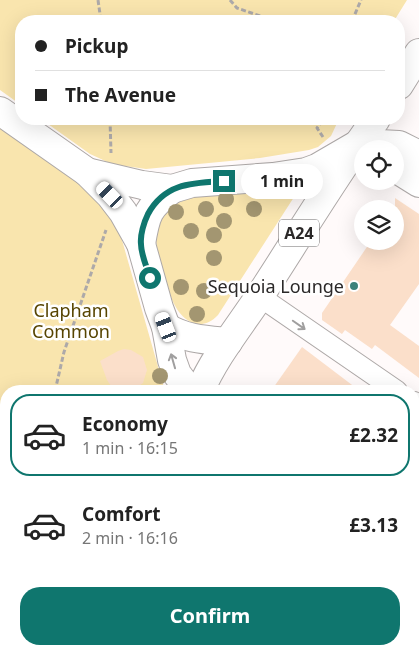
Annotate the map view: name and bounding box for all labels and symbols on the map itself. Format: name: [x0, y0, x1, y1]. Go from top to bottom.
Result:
callout: 1 min: [242, 164, 324, 198]
route end: [213, 170, 235, 192]
car: [94, 179, 125, 211]
road number: A24: [279, 220, 319, 247]
route start: [139, 267, 161, 289]
place label: Sequoia Lounge: [208, 274, 344, 298]
marker: Sequoia Lounge: [348, 280, 360, 292]
park label: Clapham Common: [32, 298, 110, 343]
car: [153, 310, 178, 344]
one-way arrow: [292, 319, 305, 330]
one-way arrow: [167, 354, 177, 370]

